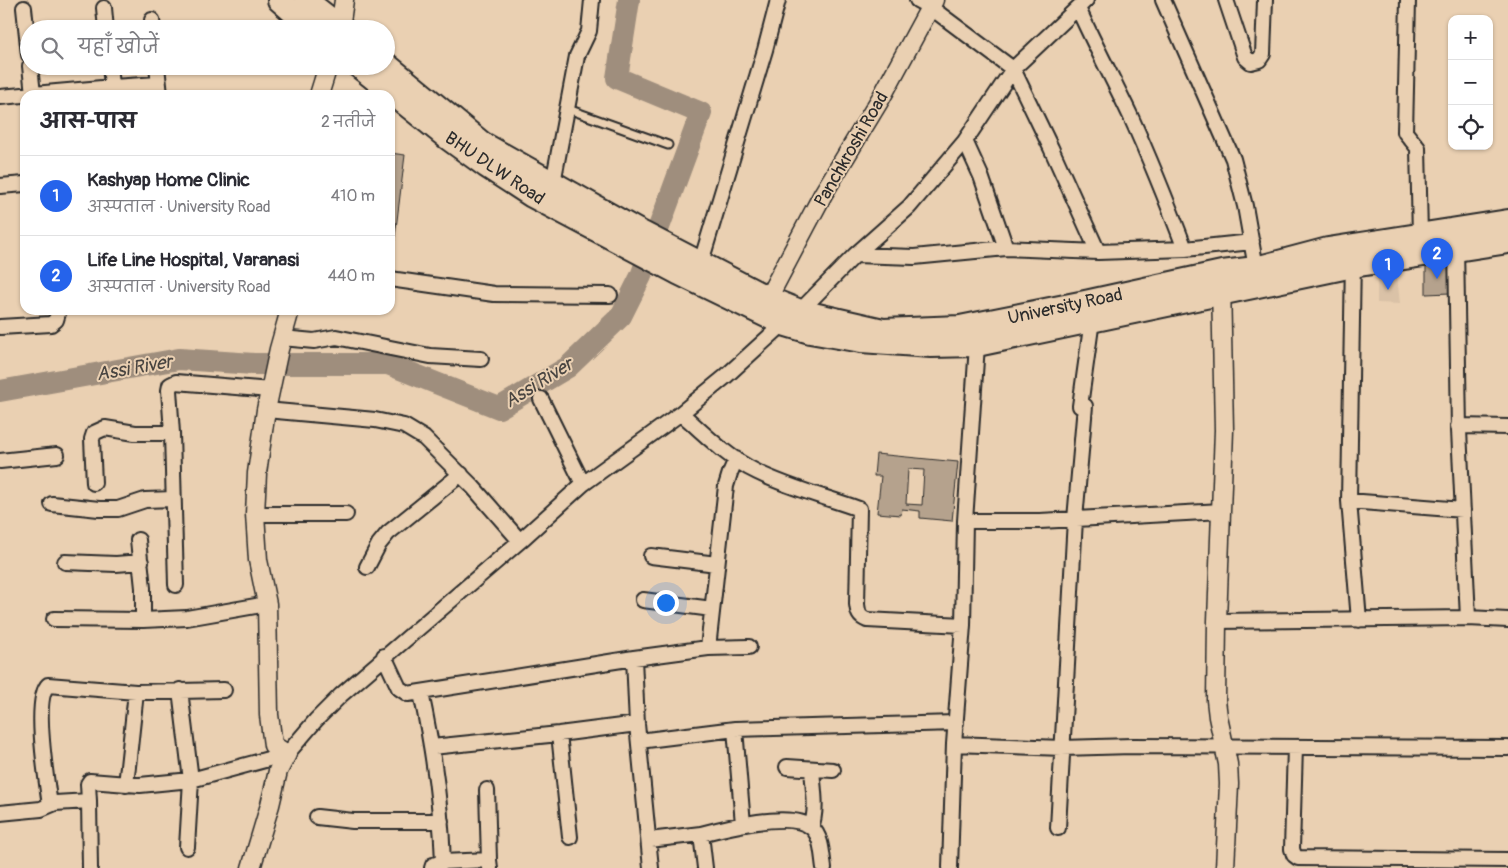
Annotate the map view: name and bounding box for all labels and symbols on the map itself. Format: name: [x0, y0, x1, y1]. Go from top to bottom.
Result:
street label: Panchkroshi Road: [809, 88, 894, 211]
street label: BHU DLW Road: [440, 127, 549, 210]
pin: 2: [1421, 238, 1453, 279]
pin: 1: [1372, 249, 1404, 290]
street label: University Road: [1006, 283, 1125, 330]
water label: Assi River: [94, 349, 176, 386]
water label: Assi River: [500, 351, 579, 413]
your location: [653, 590, 679, 616]

